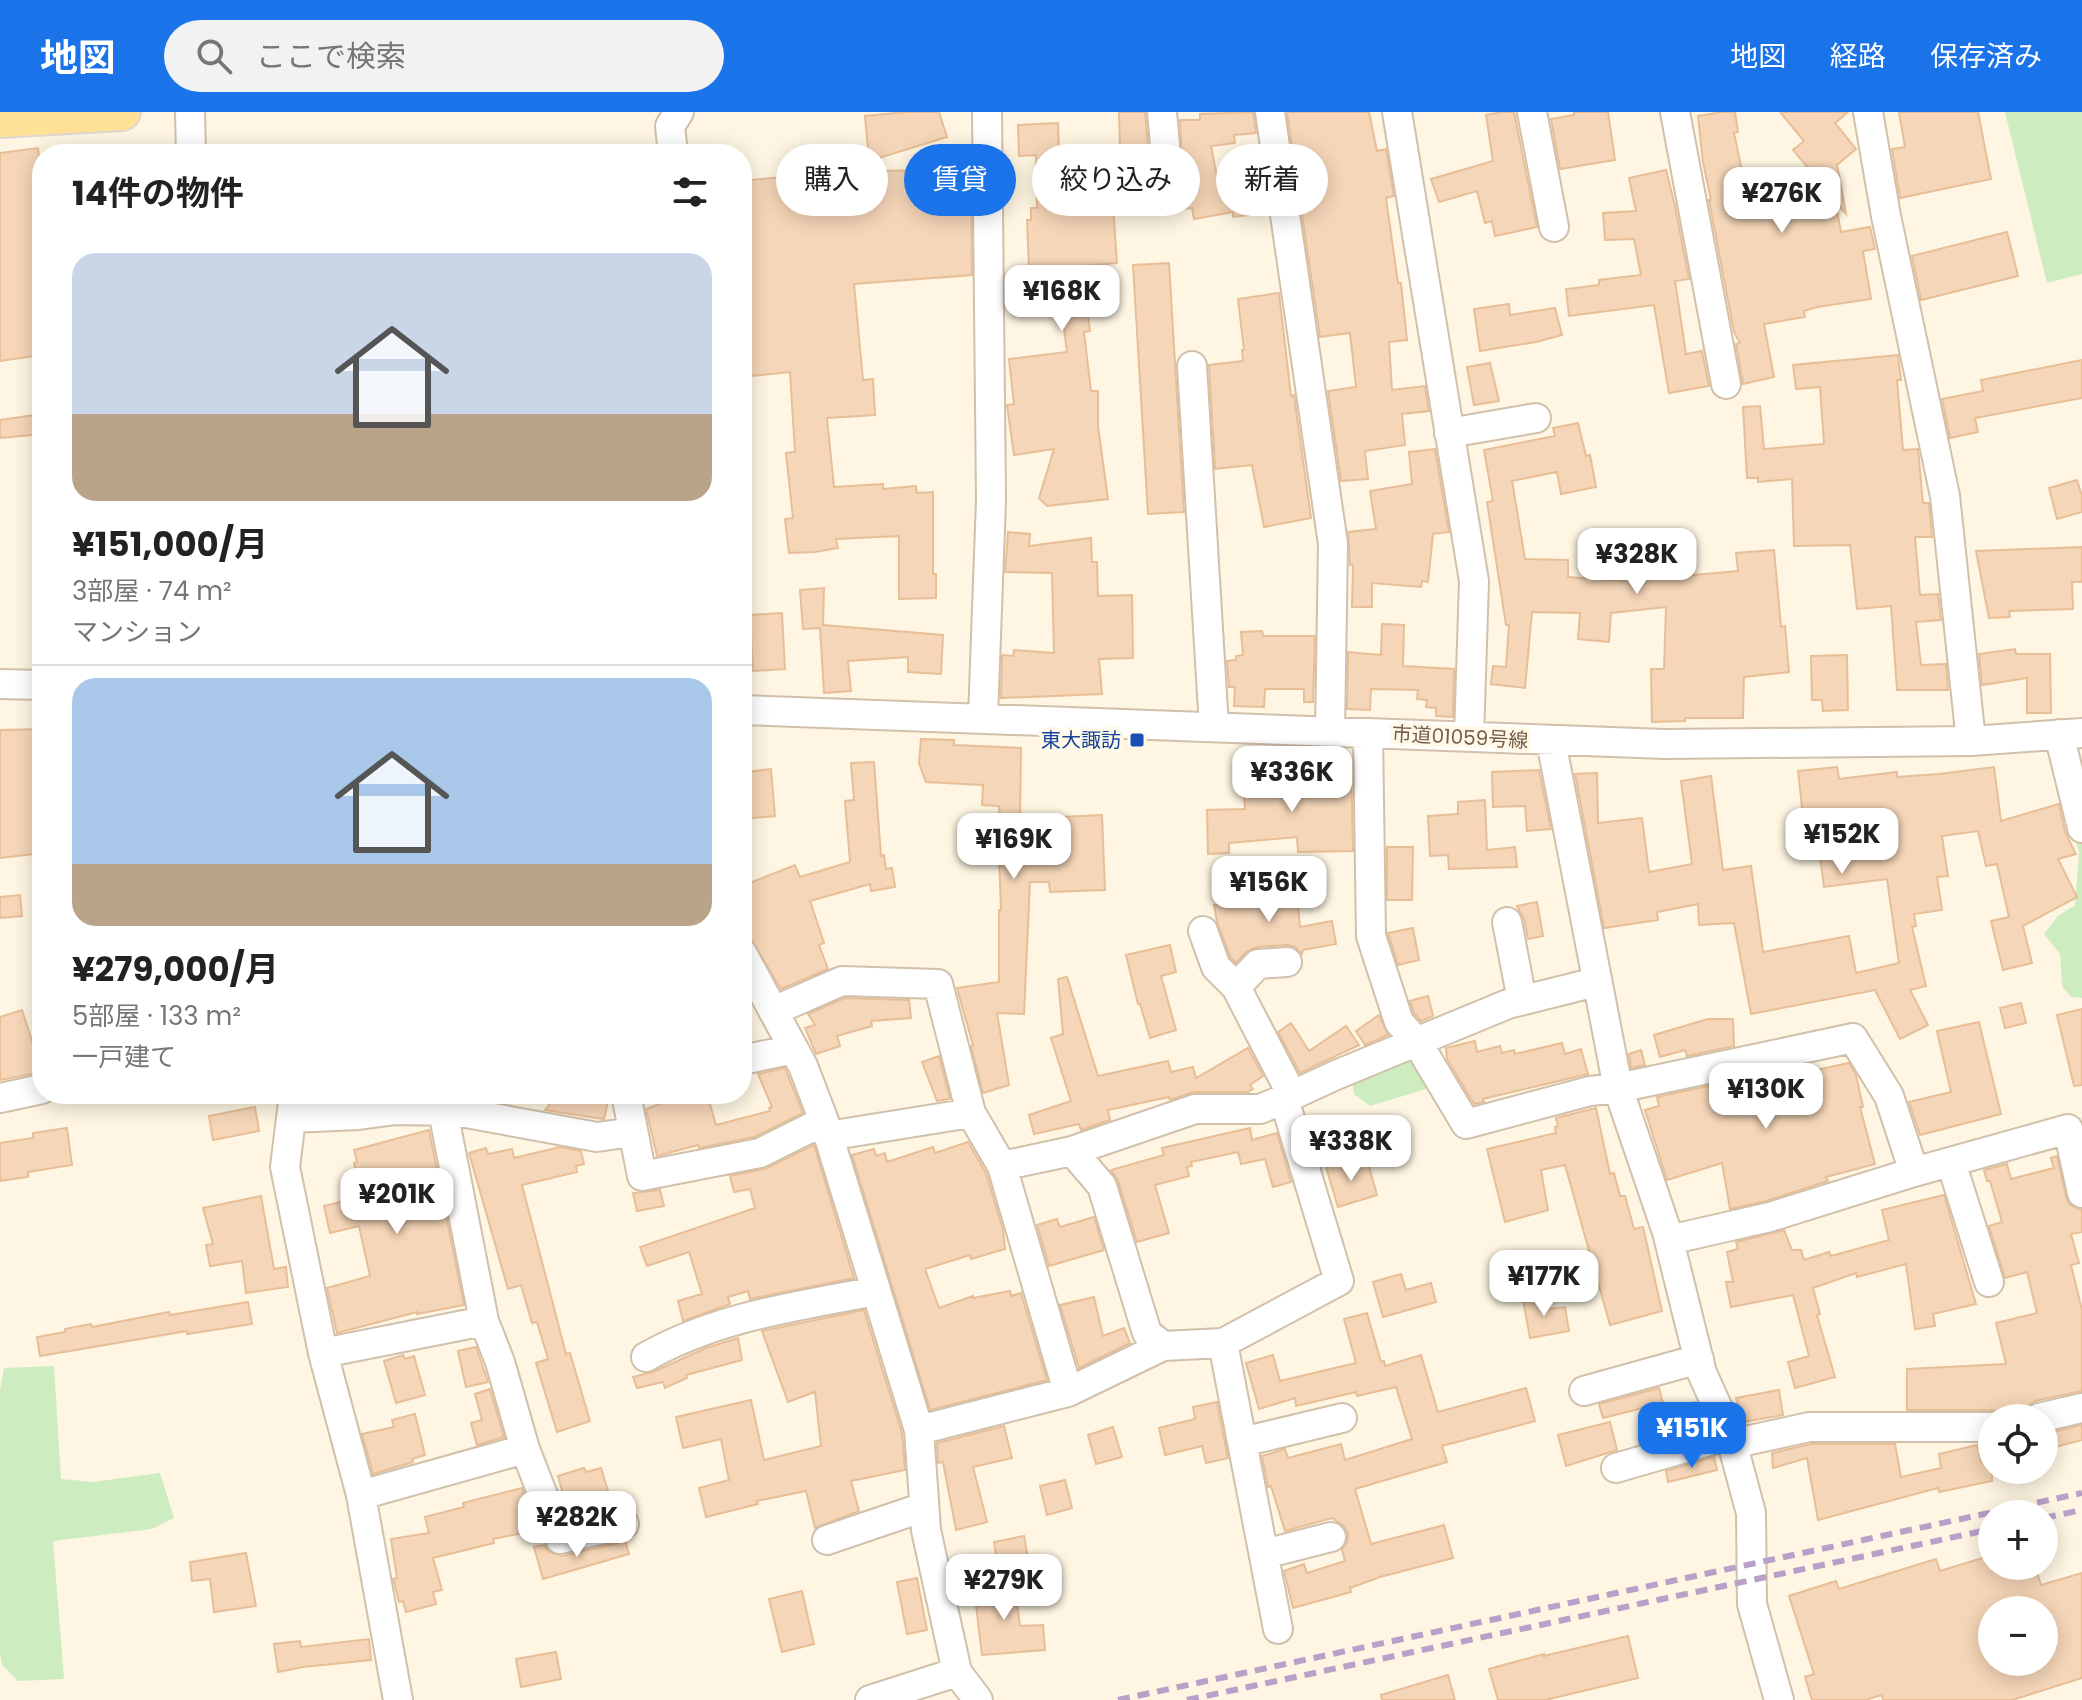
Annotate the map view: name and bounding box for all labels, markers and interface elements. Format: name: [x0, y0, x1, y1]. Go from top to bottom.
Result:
search box: [164, 20, 724, 92]
text: 地図: [40, 31, 116, 84]
icon: search: [192, 34, 236, 78]
text: ここで検索: [256, 35, 406, 78]
text: 地図: [1730, 37, 1786, 76]
text: 経路: [1830, 37, 1886, 76]
text: 保存済み: [1930, 37, 2042, 76]
chip: 購入: [776, 144, 888, 216]
chip: 賃貸: [904, 144, 1016, 216]
chip: 絞り込み: [1032, 144, 1200, 216]
chip: 新着: [1216, 144, 1328, 216]
pin: ¥276K: [1726, 167, 1838, 235]
text: 14件の物件: [72, 169, 244, 217]
icon: filters: [668, 170, 712, 214]
text: ¥276K: [1742, 175, 1822, 211]
pin: ¥168K: [1006, 265, 1118, 333]
text: ¥168K: [1023, 273, 1101, 309]
icon: home: [320, 305, 464, 449]
text: ¥151,000/月: [72, 520, 268, 568]
pin: ¥328K: [1581, 528, 1693, 596]
text: ¥328K: [1596, 536, 1679, 572]
text: 3部屋 · 74 m²: [72, 573, 232, 609]
text: マンション: [72, 614, 202, 650]
street label: 市道01059号線: [1391, 719, 1529, 755]
place label: 東大諏訪: [1041, 726, 1121, 754]
icon: home: [320, 730, 464, 874]
marker: 東大諏訪: [1128, 731, 1146, 749]
pin: ¥336K: [1236, 746, 1348, 814]
text: ¥336K: [1250, 754, 1334, 790]
pin: ¥152K: [1786, 808, 1898, 876]
pin: ¥169K: [958, 813, 1070, 881]
text: ¥152K: [1803, 816, 1881, 852]
text: ¥169K: [975, 821, 1053, 857]
pin: ¥156K: [1213, 856, 1325, 924]
text: ¥156K: [1230, 864, 1308, 900]
text: ¥279,000/月: [72, 945, 279, 993]
text: 5部屋 · 133 m²: [72, 998, 241, 1034]
text: 一戸建て: [72, 1039, 176, 1075]
pin: ¥130K: [1710, 1063, 1822, 1131]
text: ¥130K: [1727, 1071, 1805, 1107]
pin: ¥338K: [1295, 1115, 1407, 1183]
text: ¥338K: [1309, 1123, 1393, 1159]
pin: ¥201K: [341, 1168, 453, 1236]
text: ¥201K: [358, 1176, 436, 1212]
pin: ¥177K: [1488, 1250, 1600, 1318]
text: ¥177K: [1507, 1258, 1581, 1294]
pin: ¥151K: [1636, 1402, 1748, 1470]
map controls: [1978, 1404, 2058, 1676]
button: locate: [1978, 1404, 2058, 1484]
text: ¥151K: [1656, 1410, 1728, 1446]
pin: ¥282K: [521, 1491, 633, 1559]
text: ¥282K: [536, 1499, 618, 1535]
button: +: [1978, 1500, 2058, 1580]
pin: ¥279K: [948, 1554, 1060, 1622]
text: ¥279K: [964, 1562, 1044, 1598]
button: −: [1978, 1596, 2058, 1676]

